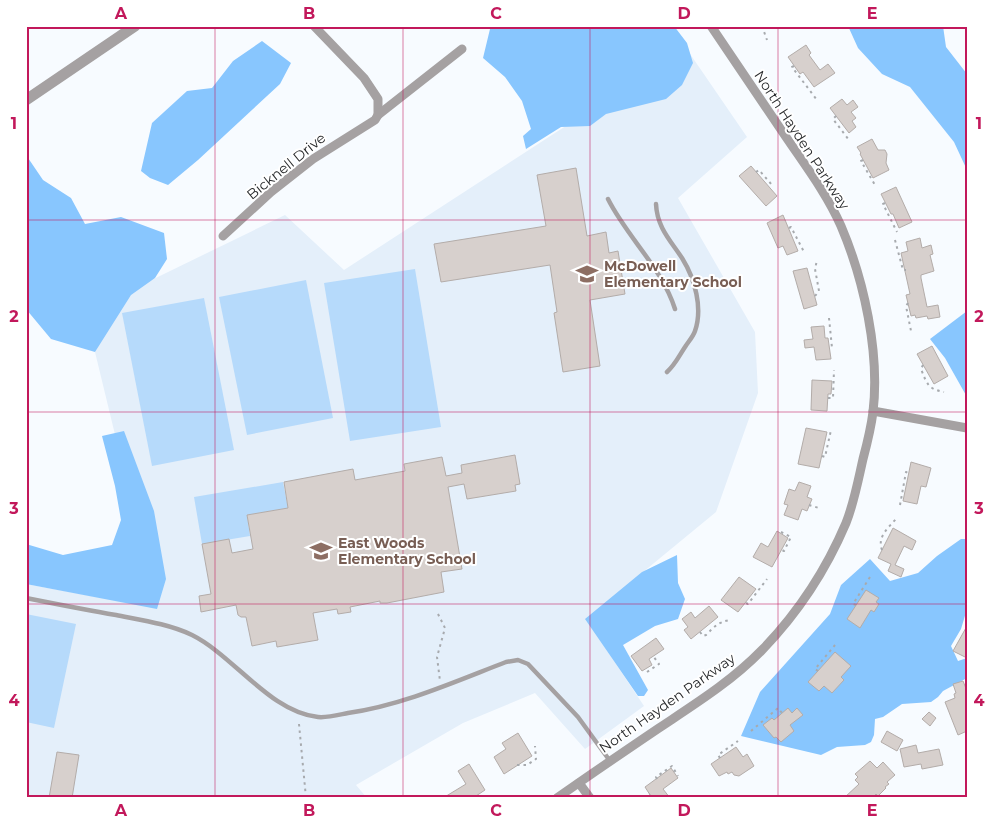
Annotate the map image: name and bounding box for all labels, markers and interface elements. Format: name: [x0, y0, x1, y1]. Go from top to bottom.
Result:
text: A: [114, 4, 128, 23]
text: B: [303, 4, 315, 23]
text: C: [490, 4, 502, 23]
text: D: [677, 4, 691, 23]
text: E: [867, 4, 877, 23]
street label: North Hayden Parkway: [750, 67, 854, 213]
text: 1: [11, 114, 17, 133]
text: 1: [976, 114, 982, 133]
street label: Bicknell Drive: [243, 129, 329, 203]
place label: McDowell Elementary School: [604, 257, 742, 291]
school or university icon: McDowell Elementary School: [574, 261, 600, 287]
text: 2: [9, 307, 19, 326]
text: 2: [974, 307, 984, 326]
text: 3: [8, 499, 19, 518]
text: 3: [973, 499, 984, 518]
place label: East Woods Elementary School: [338, 534, 476, 568]
school or university icon: East Woods Elementary School: [308, 538, 334, 564]
street label: North Hayden Parkway: [596, 649, 739, 757]
text: 4: [8, 691, 20, 710]
text: 4: [973, 691, 985, 710]
text: A: [114, 801, 128, 820]
text: B: [303, 801, 315, 820]
text: C: [490, 801, 502, 820]
text: D: [677, 801, 691, 820]
text: E: [867, 801, 877, 820]

